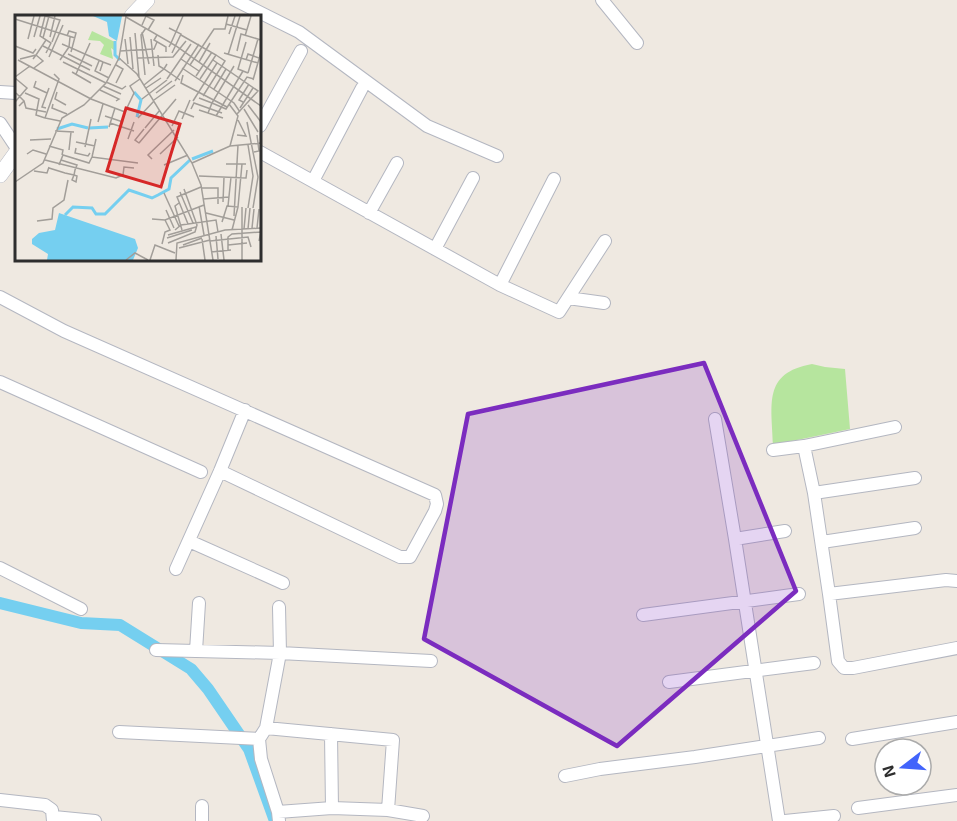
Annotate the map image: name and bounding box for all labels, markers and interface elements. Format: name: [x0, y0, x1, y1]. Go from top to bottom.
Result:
inset map: [15, 15, 261, 261]
north arrow: [873, 737, 933, 797]
text: N: [877, 763, 899, 780]

